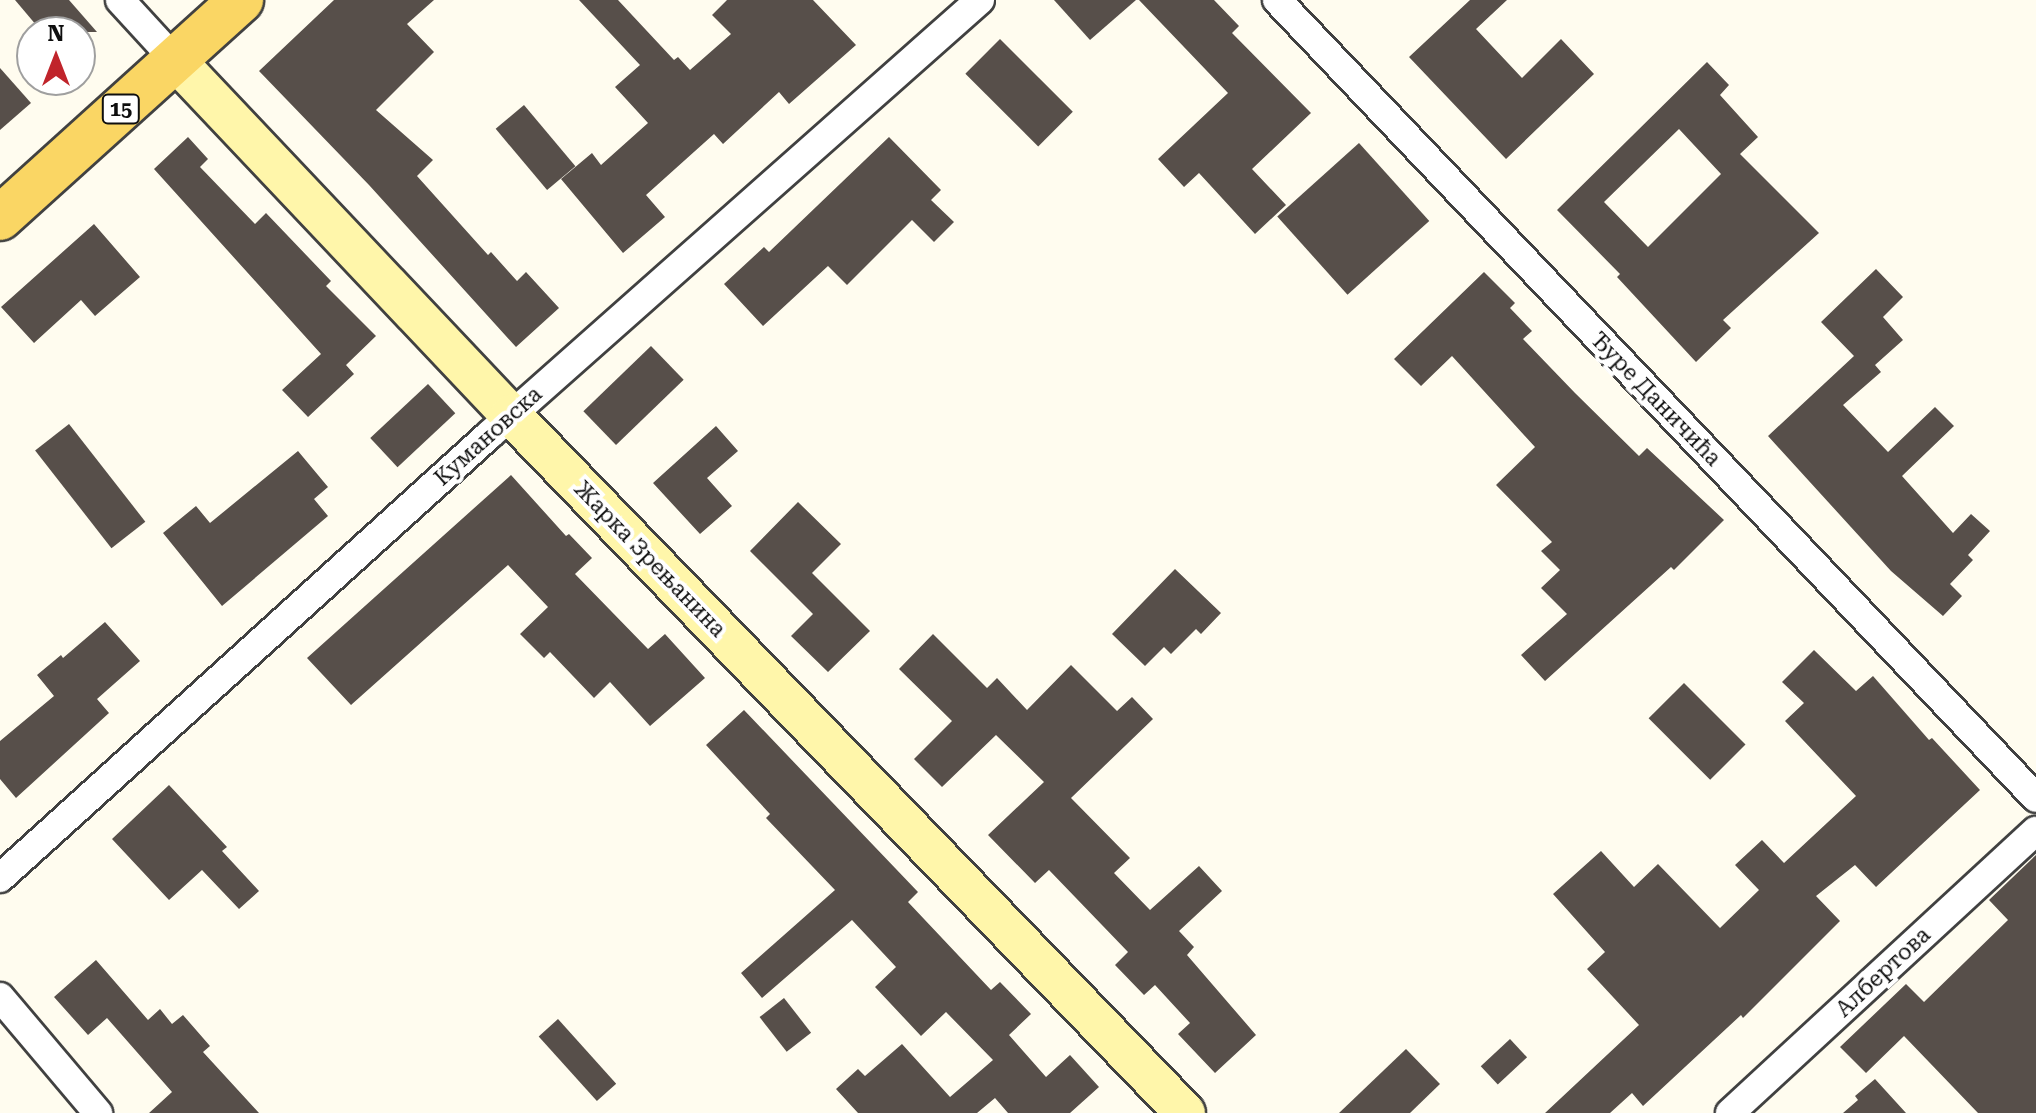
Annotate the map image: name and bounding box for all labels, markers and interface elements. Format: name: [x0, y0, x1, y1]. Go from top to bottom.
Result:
north arrow: [16, 16, 96, 96]
text: N: [48, 21, 64, 46]
road number: 15: [101, 93, 141, 125]
street label: Ђуре Даничића: [1585, 327, 1727, 471]
street label: Кумановска: [429, 381, 547, 491]
street label: Жарка Зрењанина: [569, 476, 731, 642]
street label: Албертова: [1830, 922, 1936, 1022]

